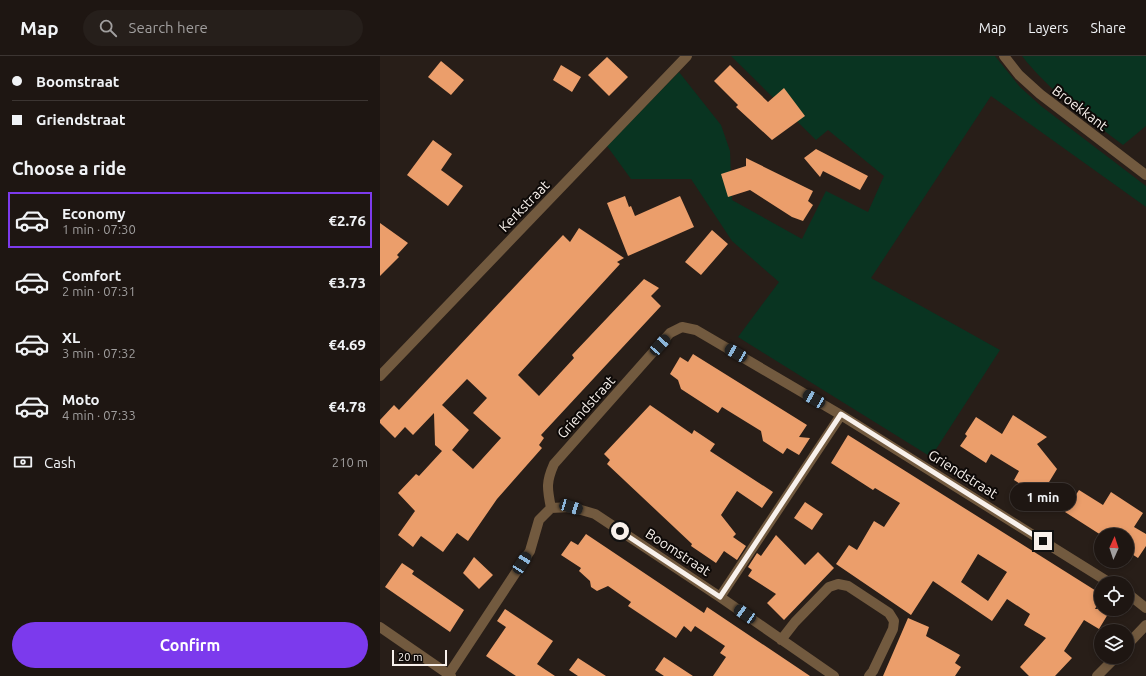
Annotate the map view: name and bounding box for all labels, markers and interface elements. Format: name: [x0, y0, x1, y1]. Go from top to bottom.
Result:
search box: [83, 10, 363, 46]
text: Map: [20, 17, 59, 39]
icon: search: [97, 17, 119, 39]
text: Search here: [129, 19, 208, 36]
text: Map: [979, 20, 1006, 36]
text: Layers: [1028, 20, 1068, 36]
text: Share: [1090, 20, 1126, 36]
text: Boomstraat: [36, 73, 119, 90]
street label: Broekkant: [1049, 82, 1111, 134]
text: Griendstraat: [36, 111, 125, 128]
text: Choose a ride: [12, 158, 126, 178]
street label: Kerkstraat: [496, 177, 553, 235]
icon: car: [14, 202, 50, 238]
text: Economy: [62, 205, 126, 222]
text: €2.76: [328, 212, 366, 229]
text: 1 min · 07:30: [62, 222, 136, 236]
icon: car: [14, 264, 50, 300]
text: Comfort: [62, 267, 121, 284]
text: €3.73: [328, 274, 366, 291]
text: 2 min · 07:31: [62, 284, 136, 298]
icon: car: [14, 326, 50, 362]
text: XL: [62, 329, 80, 346]
car: [648, 332, 672, 358]
text: €4.69: [328, 336, 366, 353]
car: [723, 342, 749, 364]
text: 3 min · 07:32: [62, 346, 136, 360]
street label: Griendstraat: [554, 372, 619, 442]
icon: car: [14, 388, 50, 424]
car: [801, 388, 827, 410]
text: Moto: [62, 391, 100, 408]
text: €4.78: [328, 398, 366, 415]
text: 4 min · 07:33: [62, 408, 136, 422]
street label: Griendstraat: [925, 446, 1001, 502]
icon: cash: [12, 451, 34, 473]
text: Cash: [44, 454, 76, 471]
text: 210 m: [332, 455, 368, 469]
callout: 1 min: [1010, 483, 1076, 511]
text: 1 min: [1027, 490, 1059, 504]
car: [558, 498, 584, 516]
route start: [611, 522, 629, 540]
street label: Boomstraat: [643, 525, 714, 579]
north arrow: [1094, 528, 1134, 568]
map controls: [1094, 528, 1134, 664]
route end: [1034, 532, 1052, 550]
car: [510, 550, 534, 576]
button: locate: [1094, 576, 1134, 616]
car: [732, 602, 758, 626]
button: Confirm: [12, 622, 368, 668]
button: layers: [1094, 624, 1134, 664]
scale bar: [392, 648, 447, 667]
text: 20 m: [398, 651, 422, 663]

